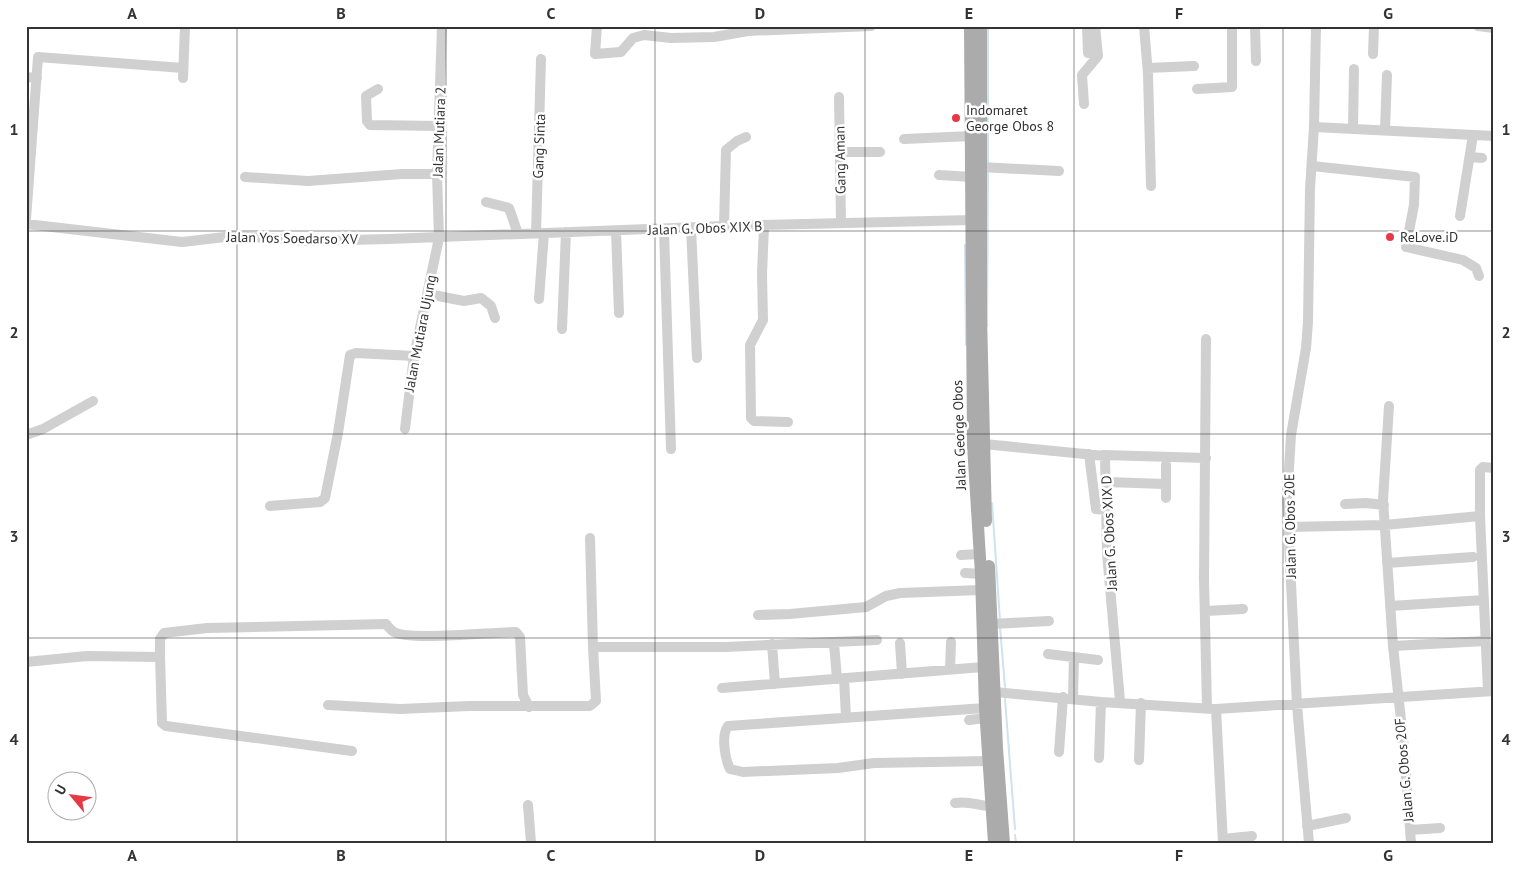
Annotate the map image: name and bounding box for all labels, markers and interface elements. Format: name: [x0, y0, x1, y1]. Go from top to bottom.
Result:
text: A: [127, 3, 137, 23]
text: B: [336, 3, 346, 23]
text: C: [547, 3, 556, 23]
text: D: [755, 3, 765, 23]
text: E: [965, 3, 973, 23]
text: F: [1175, 3, 1183, 23]
text: G: [1383, 3, 1393, 23]
street label: Jalan Mutiara 2: [428, 86, 450, 179]
place label: Indomaret George Obos 8: [966, 101, 1054, 135]
marker: Indomaret George Obos 8: [950, 112, 962, 124]
street label: Gang Sinta: [529, 113, 549, 179]
text: 1: [9, 119, 19, 139]
text: 1: [1501, 119, 1511, 139]
street label: Gang Aman: [830, 126, 850, 194]
street label: Jalan G. Obos XIX B: [647, 217, 762, 239]
street label: Jalan Yos Soedarso XV: [225, 228, 358, 248]
place label: ReLove.iD: [1400, 228, 1458, 246]
marker: ReLove.iD: [1384, 231, 1396, 243]
street label: Jalan Mutiara Ujung: [400, 273, 440, 394]
text: 2: [9, 322, 19, 342]
text: 2: [1501, 322, 1511, 342]
street label: Jalan George Obos: [948, 380, 970, 491]
street label: Jalan G. Obos 20E: [1280, 473, 1300, 580]
street label: Jalan G. Obos XIX D: [1097, 475, 1121, 592]
text: 3: [9, 526, 19, 546]
text: 3: [1501, 526, 1511, 546]
street label: Jalan G. Obos 20F: [1390, 717, 1418, 824]
text: 4: [9, 729, 19, 749]
text: 4: [1501, 729, 1511, 749]
north arrow: [48, 772, 98, 822]
text: U: [51, 781, 71, 798]
text: A: [127, 845, 137, 865]
text: B: [336, 845, 346, 865]
text: C: [547, 845, 556, 865]
text: D: [755, 845, 765, 865]
text: E: [965, 845, 973, 865]
text: F: [1175, 845, 1183, 865]
text: G: [1383, 845, 1393, 865]

